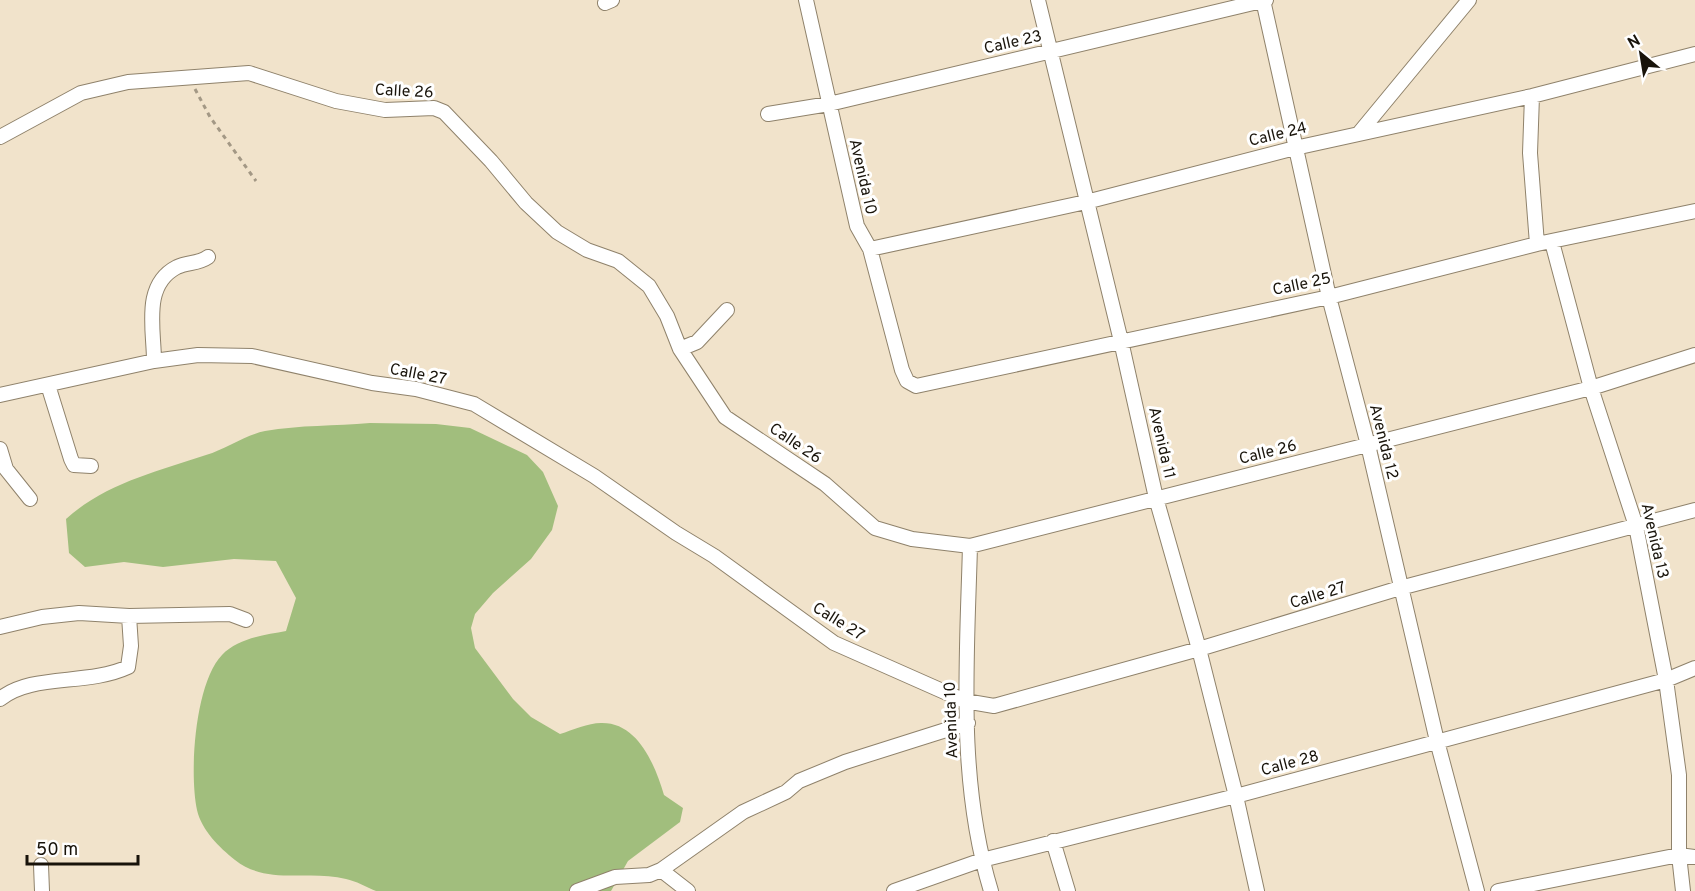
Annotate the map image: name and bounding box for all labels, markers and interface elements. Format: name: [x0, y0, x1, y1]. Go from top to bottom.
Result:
north arrow: [1611, 24, 1671, 84]
street label: Calle 23: [982, 27, 1044, 59]
text: N: [1625, 31, 1644, 54]
street label: Calle 26: [374, 80, 434, 104]
street label: Calle 24: [1247, 118, 1309, 152]
street label: Avenida 10: [844, 137, 880, 217]
street label: Calle 25: [1271, 269, 1333, 301]
street label: Calle 27: [388, 360, 448, 390]
street label: Avenida 12: [1364, 402, 1402, 482]
street label: Avenida 11: [1143, 405, 1179, 481]
street label: Calle 26: [765, 419, 825, 469]
street label: Calle 26: [1237, 436, 1299, 470]
street label: Avenida 13: [1636, 501, 1672, 581]
street label: Calle 27: [1288, 578, 1348, 614]
street label: Calle 27: [808, 598, 868, 646]
street label: Avenida 10: [941, 681, 963, 759]
street label: Calle 28: [1259, 747, 1321, 781]
scale bar: [27, 828, 138, 866]
text: 50 m: [36, 839, 78, 862]

